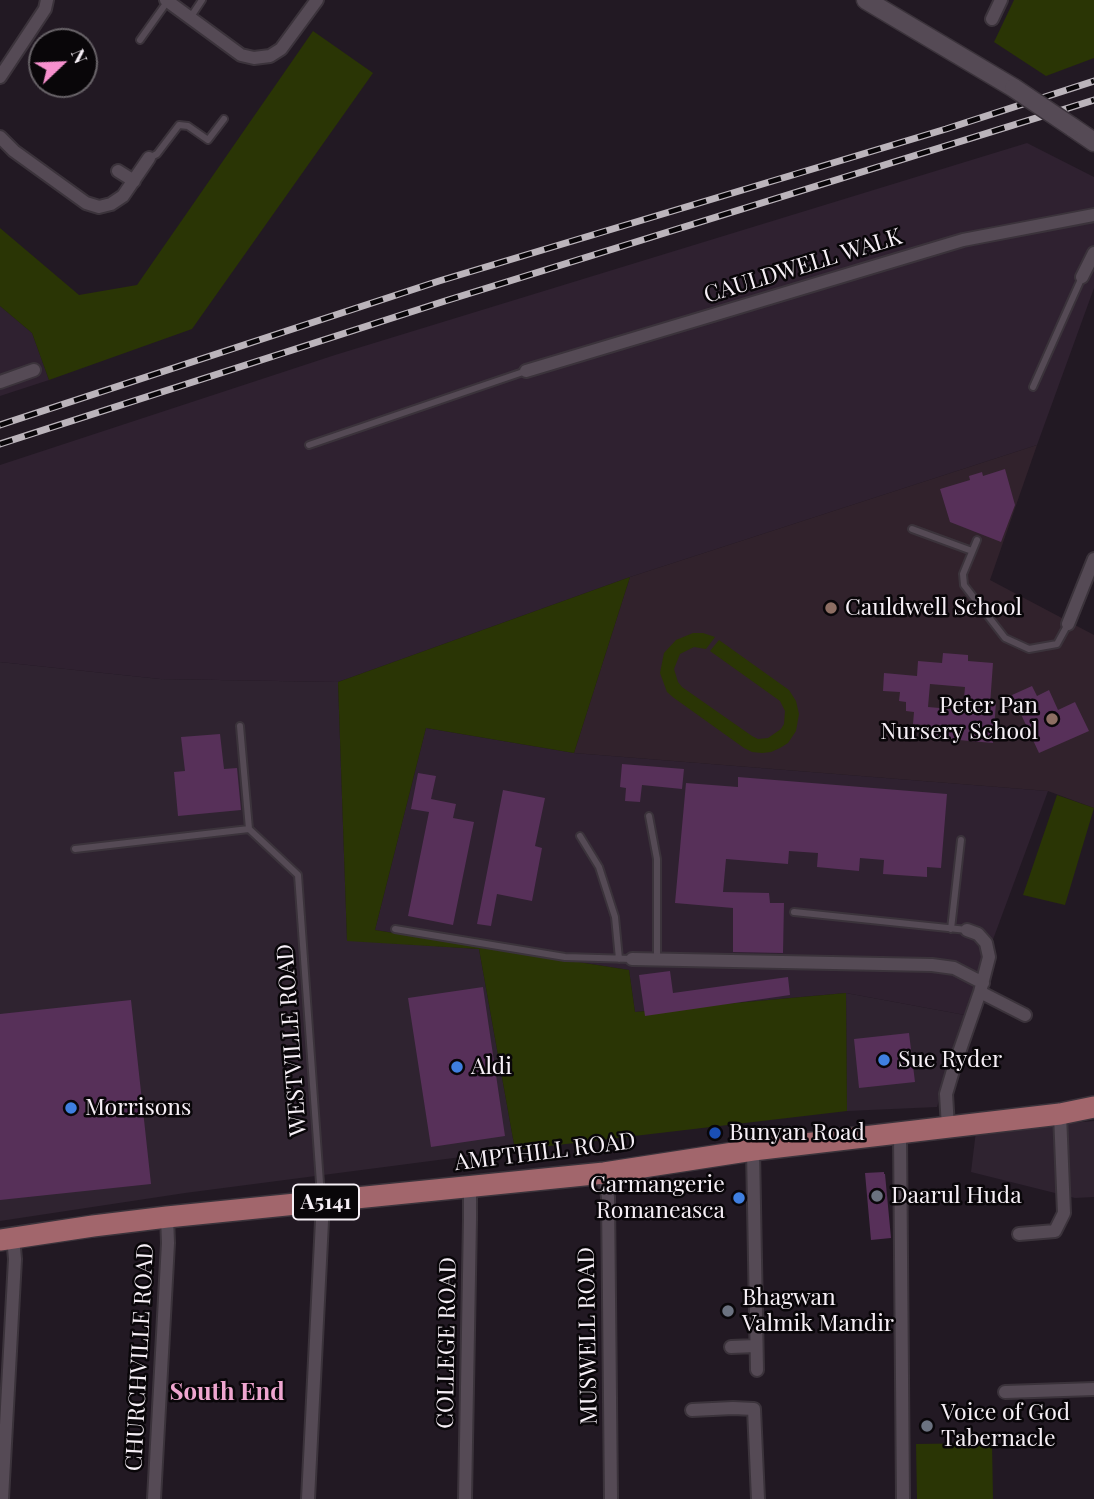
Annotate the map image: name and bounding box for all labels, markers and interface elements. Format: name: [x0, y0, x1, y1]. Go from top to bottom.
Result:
north arrow: [28, 28, 98, 98]
text: N: [66, 44, 95, 67]
street label: CAULDWELL WALK: [701, 223, 905, 309]
place label: Cauldwell School: [845, 594, 1022, 622]
marker: Cauldwell School: [823, 600, 839, 616]
place label: Peter Pan Nursery School: [880, 692, 1038, 746]
marker: Peter Pan Nursery School: [1044, 711, 1060, 727]
street label: WESTVILLE ROAD: [272, 943, 312, 1137]
place label: Sue Ryder: [898, 1046, 1002, 1074]
marker: Sue Ryder: [876, 1052, 892, 1068]
place label: Aldi: [471, 1053, 512, 1081]
marker: Aldi: [449, 1059, 465, 1075]
place label: Morrisons: [85, 1094, 191, 1122]
marker: Morrisons: [63, 1100, 79, 1116]
place label: Bunyan Road: [729, 1119, 865, 1147]
marker: Bunyan Road: [707, 1125, 723, 1141]
street label: AMPTHILL ROAD: [453, 1127, 637, 1177]
place label: Carmangerie Romaneasca: [590, 1171, 725, 1225]
place label: Daarul Huda: [891, 1182, 1022, 1210]
road number: A5141: [293, 1184, 359, 1220]
marker: Daarul Huda: [869, 1188, 885, 1204]
marker: Carmangerie Romaneasca: [731, 1190, 747, 1206]
street label: CHURCHVILLE ROAD: [120, 1242, 160, 1472]
street label: MUSWELL ROAD: [573, 1247, 603, 1425]
street label: COLLEGE ROAD: [432, 1257, 462, 1429]
place label: Bhagwan Valmik Mandir: [742, 1284, 894, 1338]
marker: Bhagwan Valmik Mandir: [720, 1303, 736, 1319]
district label: South End: [169, 1379, 285, 1407]
place label: Voice of God Tabernacle: [941, 1399, 1070, 1453]
marker: Voice of God Tabernacle: [919, 1418, 935, 1434]

